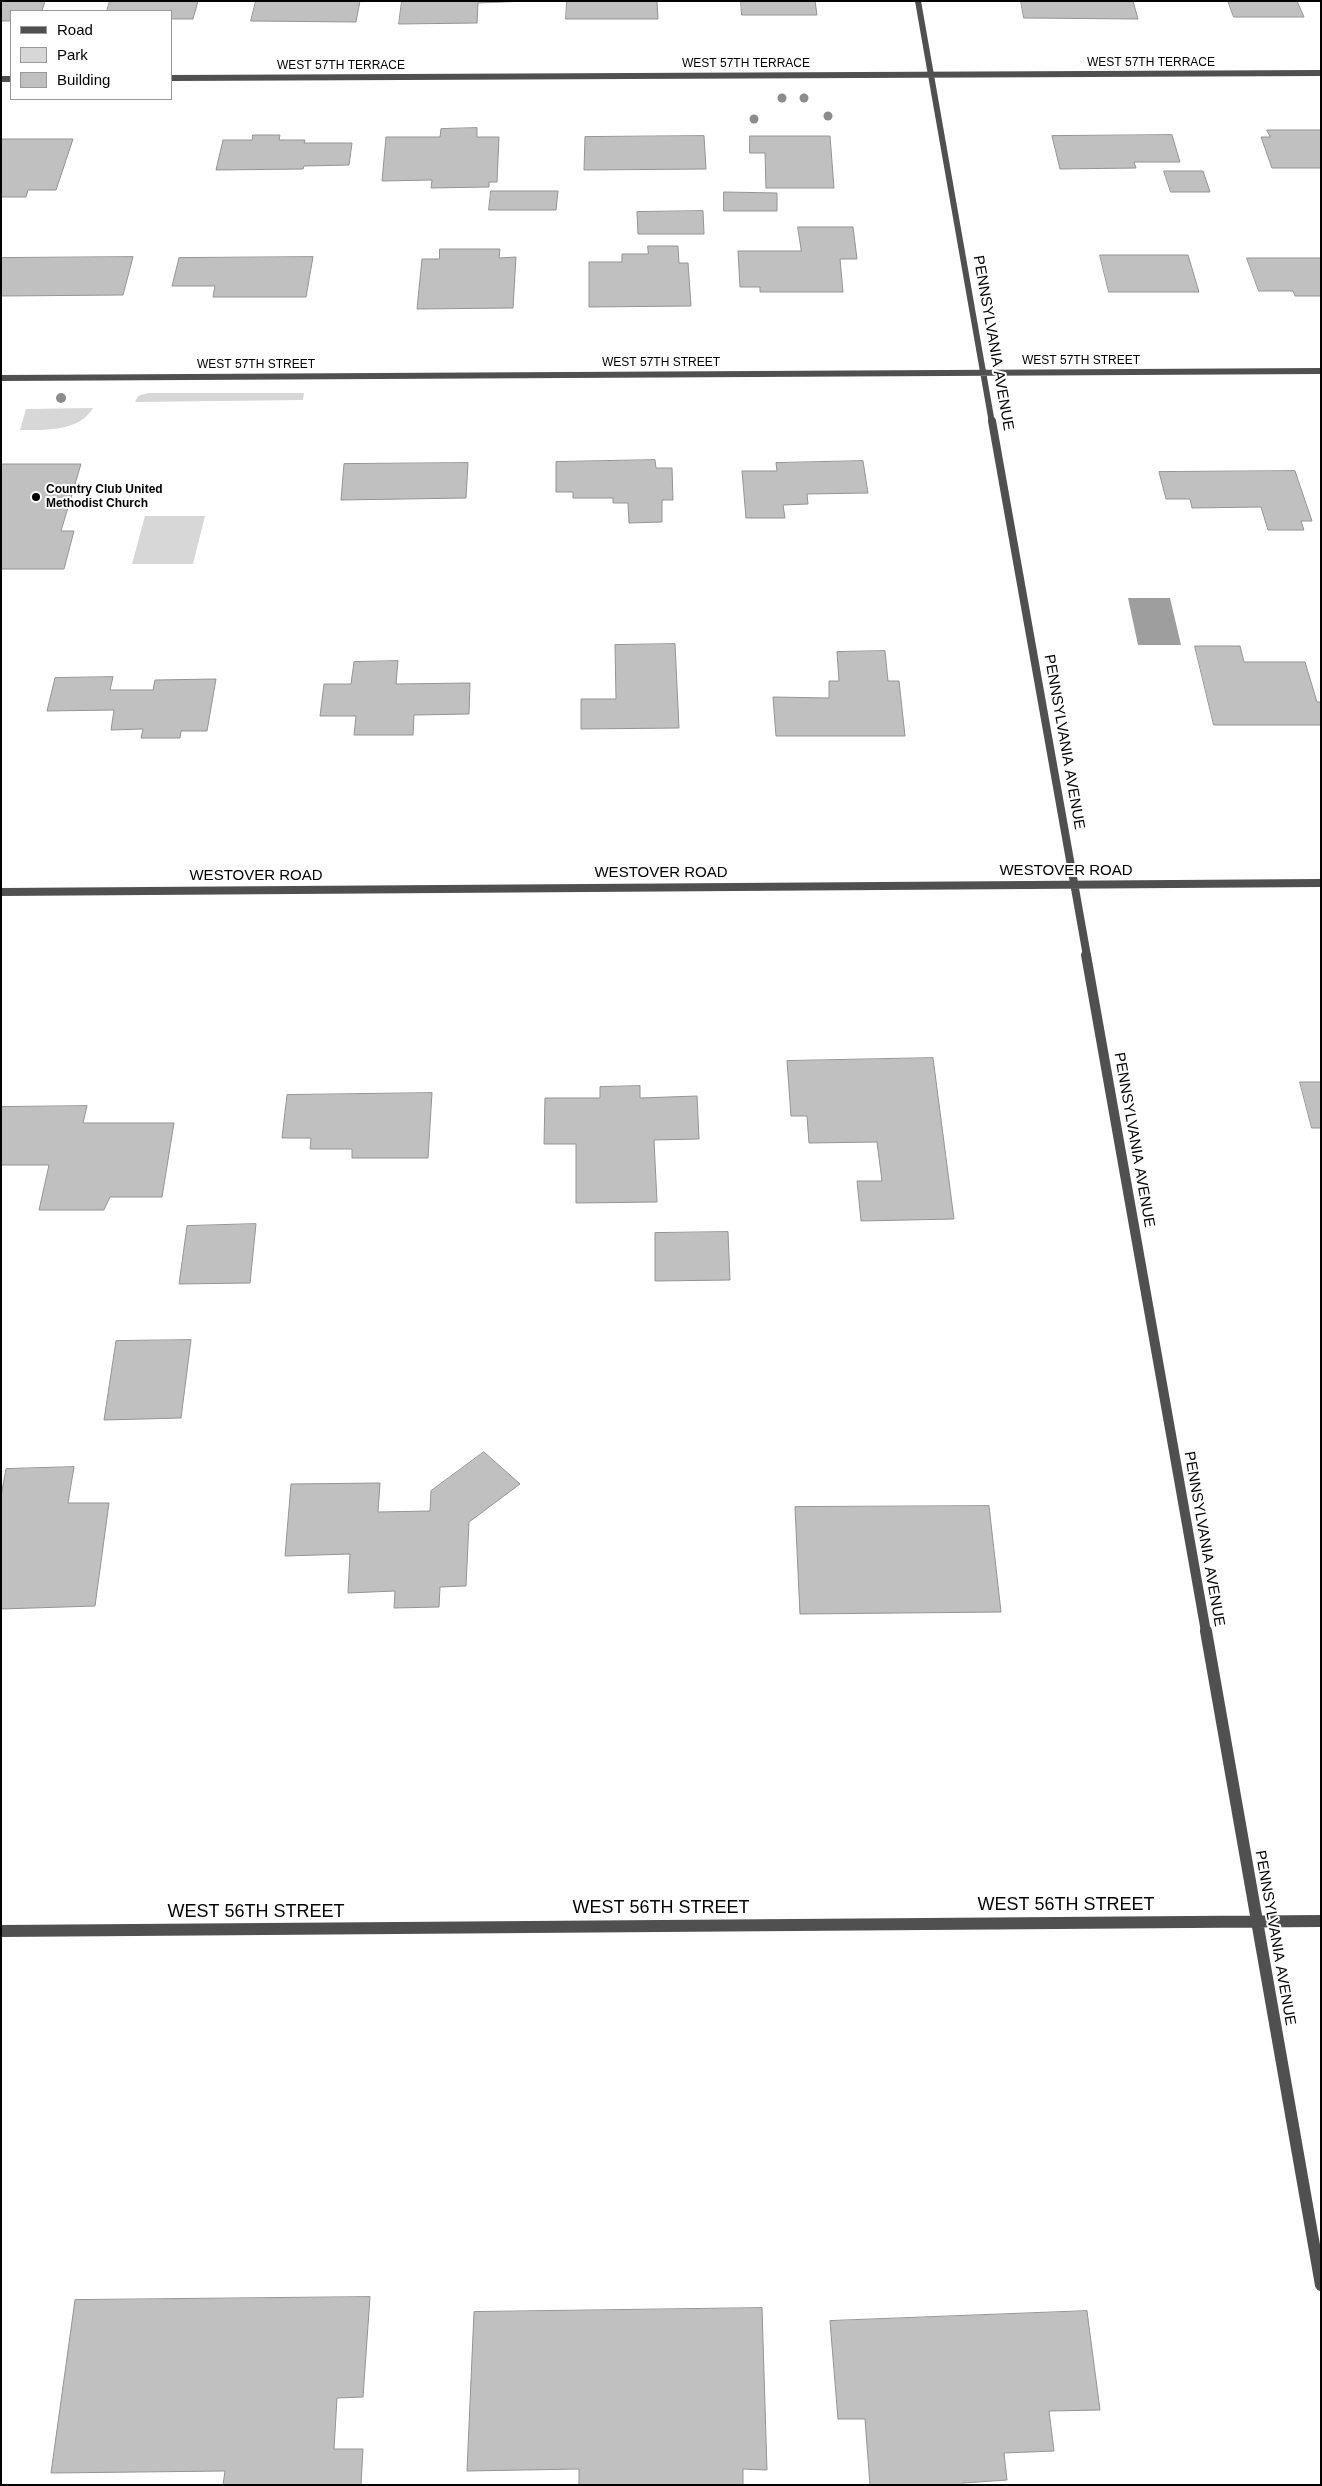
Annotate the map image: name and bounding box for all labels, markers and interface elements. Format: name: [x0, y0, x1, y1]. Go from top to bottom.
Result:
legend: [10, 10, 172, 100]
text: Road: [57, 21, 93, 38]
text: Park: [57, 46, 88, 63]
street label: WEST 57TH TERRACE: [1087, 56, 1215, 70]
street label: WEST 57TH TERRACE: [682, 57, 810, 71]
street label: WEST 57TH TERRACE: [277, 59, 405, 73]
text: Building: [57, 71, 110, 88]
street label: PENNSYLVANIA AVENUE: [969, 254, 1017, 432]
street label: WEST 57TH STREET: [1022, 354, 1140, 368]
street label: WEST 57TH STREET: [602, 356, 720, 370]
street label: WEST 57TH STREET: [197, 358, 315, 372]
place label: Country Club United Methodist Church: [46, 483, 163, 511]
marker: Country Club United Methodist Church: [30, 491, 42, 503]
street label: PENNSYLVANIA AVENUE: [1040, 653, 1088, 831]
street label: WESTOVER ROAD: [999, 862, 1133, 880]
street label: WESTOVER ROAD: [594, 864, 728, 882]
street label: WESTOVER ROAD: [189, 867, 323, 885]
street label: PENNSYLVANIA AVENUE: [1110, 1051, 1158, 1229]
street label: PENNSYLVANIA AVENUE: [1180, 1450, 1228, 1628]
street label: PENNSYLVANIA AVENUE: [1251, 1849, 1299, 2027]
street label: WEST 56TH STREET: [977, 1894, 1155, 1916]
street label: WEST 56TH STREET: [572, 1897, 750, 1919]
street label: WEST 56TH STREET: [167, 1901, 345, 1923]

